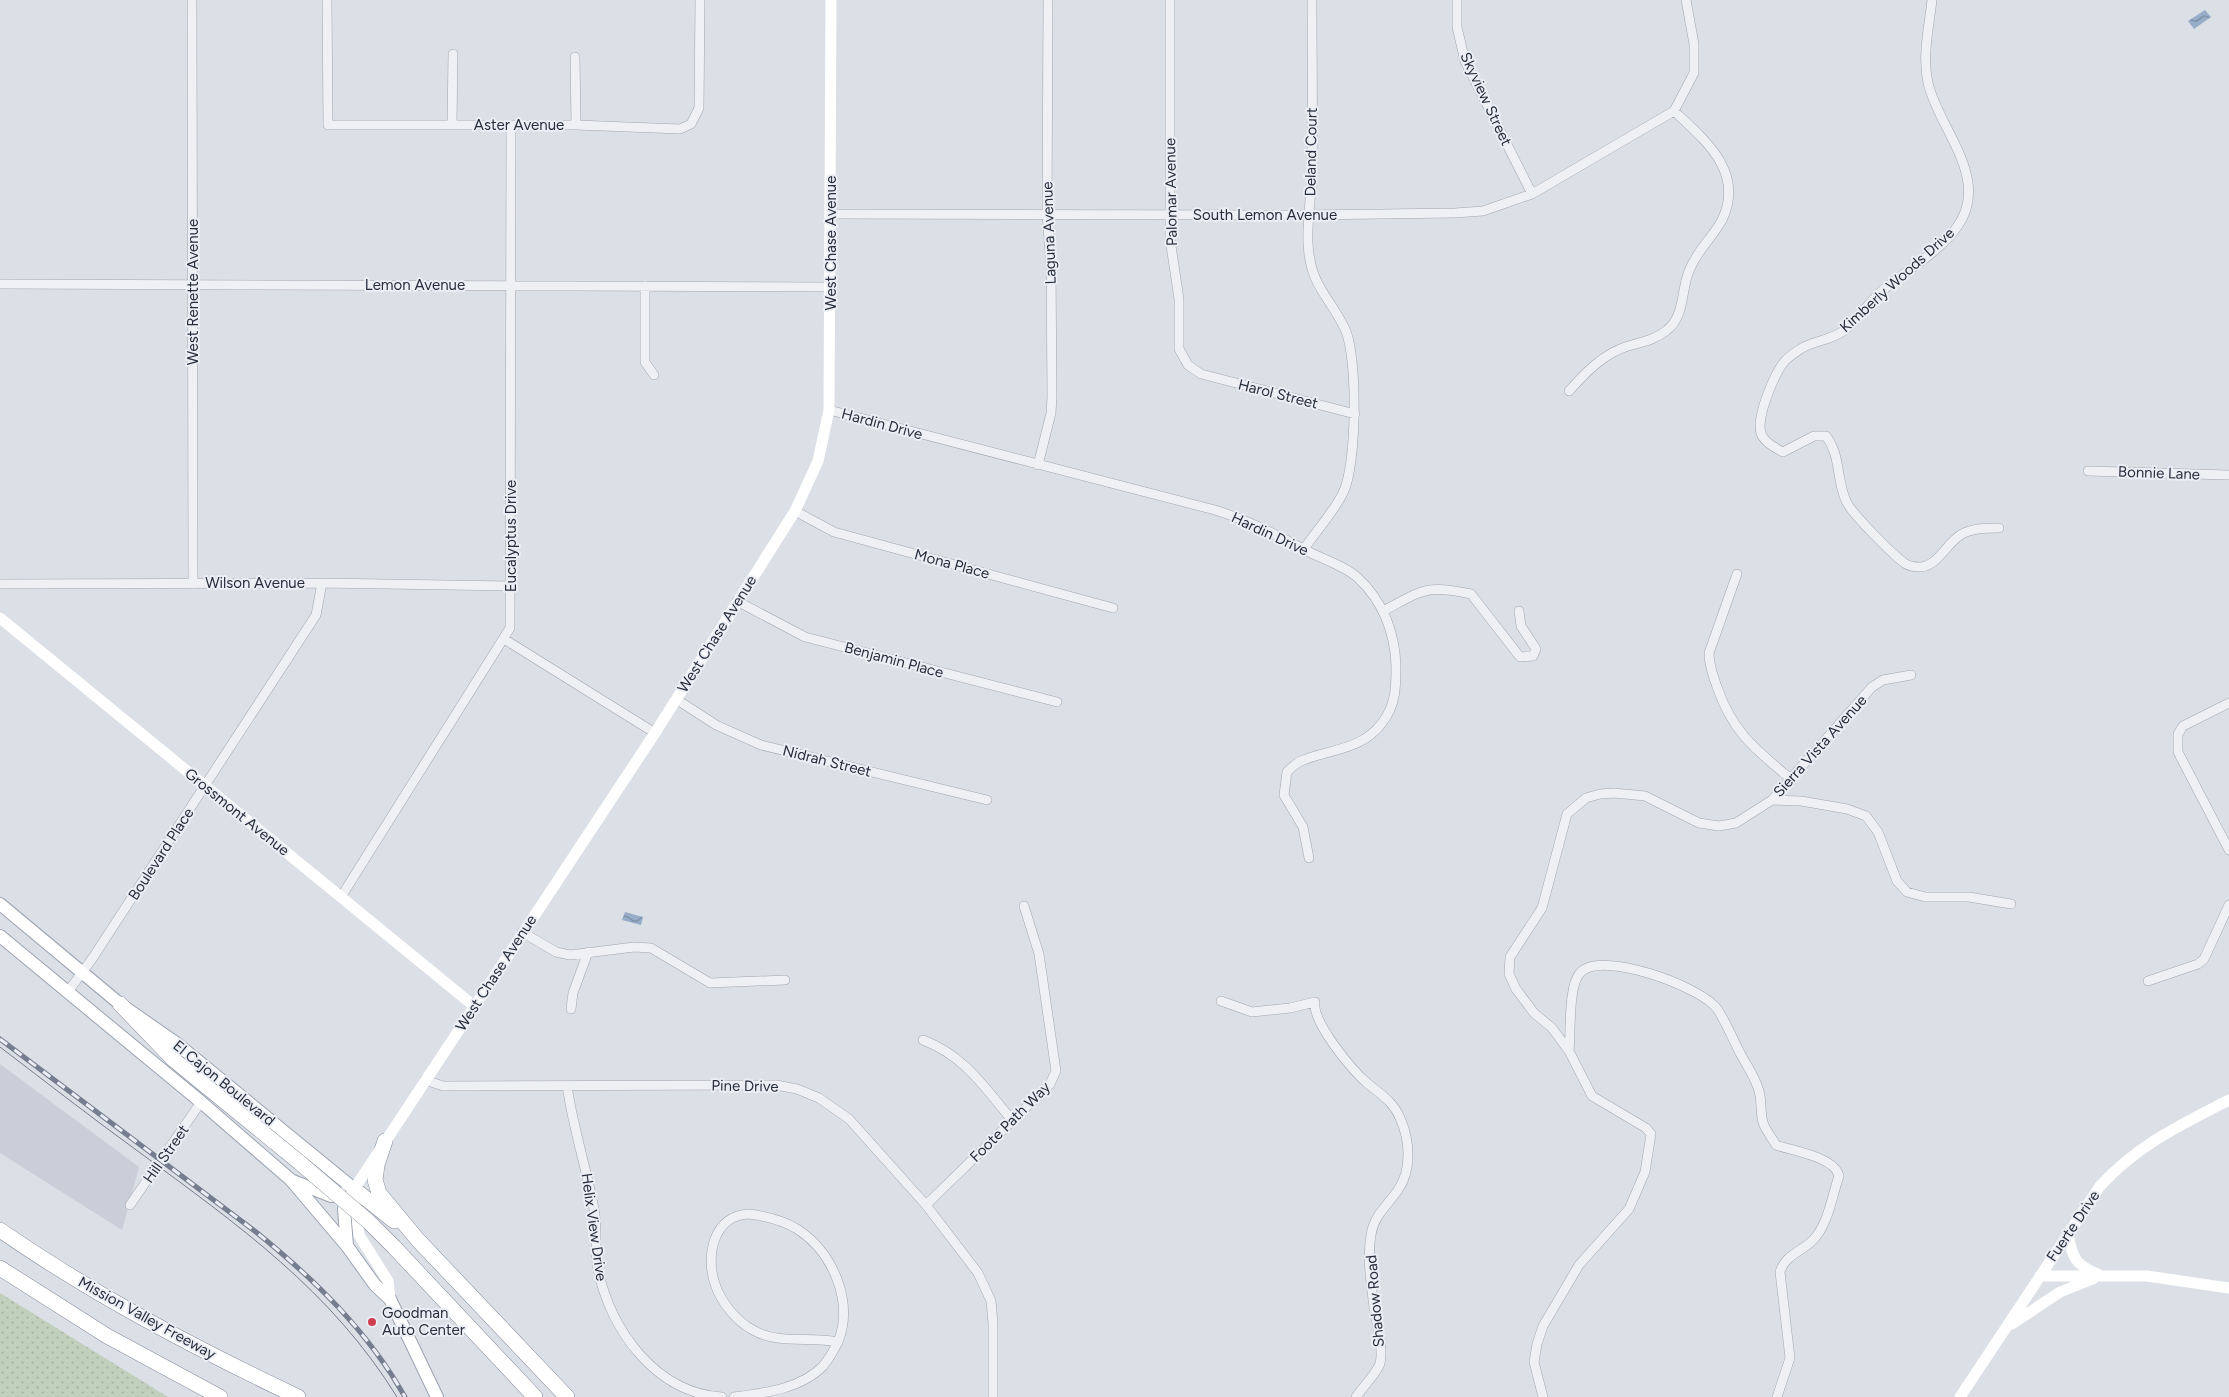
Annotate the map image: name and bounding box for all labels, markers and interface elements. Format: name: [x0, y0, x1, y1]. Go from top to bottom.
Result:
street label: Skyview Street: [1456, 49, 1516, 149]
street label: Deland Court: [1301, 107, 1321, 197]
street label: Aster Avenue: [474, 116, 564, 134]
street label: Palomar Avenue: [1161, 138, 1181, 246]
street label: West Chase Avenue: [822, 176, 840, 310]
street label: Laguna Avenue: [1038, 181, 1060, 285]
street label: South Lemon Avenue: [1193, 206, 1337, 224]
street label: West Renette Avenue: [184, 219, 202, 365]
street label: Kimberly Woods Drive: [1836, 224, 1958, 336]
street label: Lemon Avenue: [365, 276, 465, 294]
street label: Harol Street: [1236, 375, 1320, 413]
street label: Hardin Drive: [840, 405, 924, 443]
street label: Bonnie Lane: [2118, 463, 2200, 483]
street label: Eucalyptus Drive: [502, 480, 520, 592]
street label: Hardin Drive: [1229, 508, 1311, 560]
street label: Mona Place: [912, 545, 992, 583]
street label: West Chase Avenue: [674, 572, 760, 696]
street label: Wilson Avenue: [205, 574, 305, 592]
street label: Benjamin Place: [843, 638, 945, 682]
street label: Sierra Vista Avenue: [1769, 691, 1871, 801]
street label: Nidrah Street: [781, 741, 873, 781]
street label: Grossmont Avenue: [181, 764, 293, 860]
street label: Boulevard Place: [125, 805, 197, 903]
street label: West Chase Avenue: [452, 912, 540, 1034]
street label: El Cajon Boulevard: [169, 1036, 279, 1130]
street label: Pine Drive: [711, 1076, 779, 1096]
street label: Foote Path Way: [966, 1078, 1054, 1166]
street label: Hill Street: [139, 1121, 193, 1187]
street label: Helix View Drive: [577, 1172, 611, 1282]
street label: Fuerte Drive: [2043, 1187, 2103, 1265]
street label: Shadow Road: [1362, 1254, 1388, 1348]
street label: Mission Valley Freeway: [75, 1273, 219, 1363]
place label: Goodman Auto Center: [382, 1304, 465, 1339]
marker: Goodman Auto Center: [366, 1316, 378, 1328]

